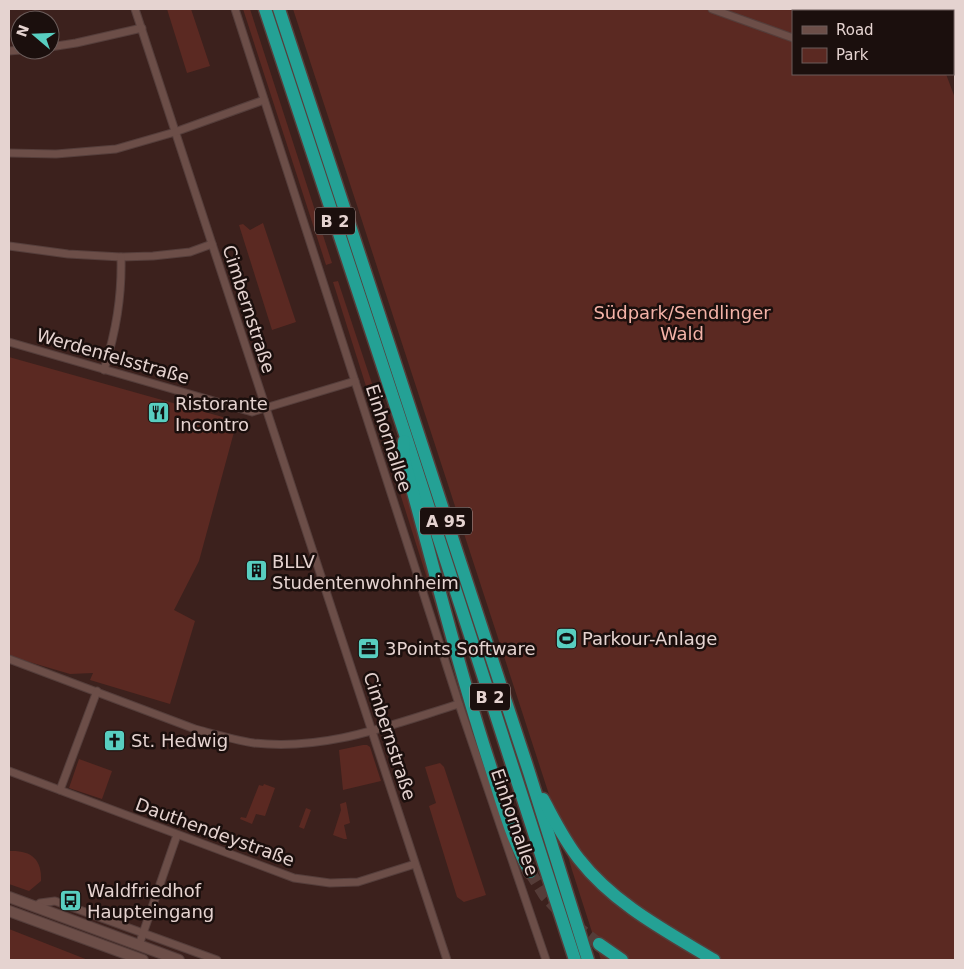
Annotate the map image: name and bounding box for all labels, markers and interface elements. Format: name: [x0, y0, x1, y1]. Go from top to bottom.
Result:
north arrow: [10, 10, 60, 60]
legend: [792, 10, 954, 75]
text: Road: [836, 21, 874, 39]
text: N: [13, 23, 32, 39]
text: Park: [836, 46, 869, 64]
road number: B 2: [315, 208, 355, 235]
street label: Cimbernstraße: [218, 242, 280, 376]
park label: Südpark/Sendlinger Wald: [593, 302, 771, 344]
street label: Werdenfelsstraße: [34, 324, 192, 388]
street label: Einhornallee: [362, 382, 416, 494]
place label: Ristorante Incontro: [175, 393, 268, 435]
restaurant icon: Ristorante Incontro: [147, 401, 171, 425]
road number: A 95: [420, 508, 472, 534]
place label: BLLV Studentenwohnheim: [272, 551, 459, 593]
building icon: BLLV Studentenwohnheim: [244, 559, 268, 583]
sports icon: Parkour-Anlage: [554, 626, 578, 650]
place label: Parkour-Anlage: [582, 628, 717, 649]
office icon: 3Points Software: [357, 636, 381, 660]
place label: 3Points Software: [385, 638, 536, 659]
street label: Cimbernstraße: [359, 669, 421, 803]
road number: B 2: [470, 684, 510, 710]
church icon: St. Hedwig: [103, 728, 127, 752]
place label: St. Hedwig: [131, 730, 228, 751]
street label: Einhornallee: [487, 766, 543, 878]
street label: Dauthendeystraße: [133, 793, 297, 871]
place label: Waldfriedhof Haupteingang: [87, 880, 214, 922]
bus stop icon: Waldfriedhof Haupteingang: [59, 888, 83, 912]

